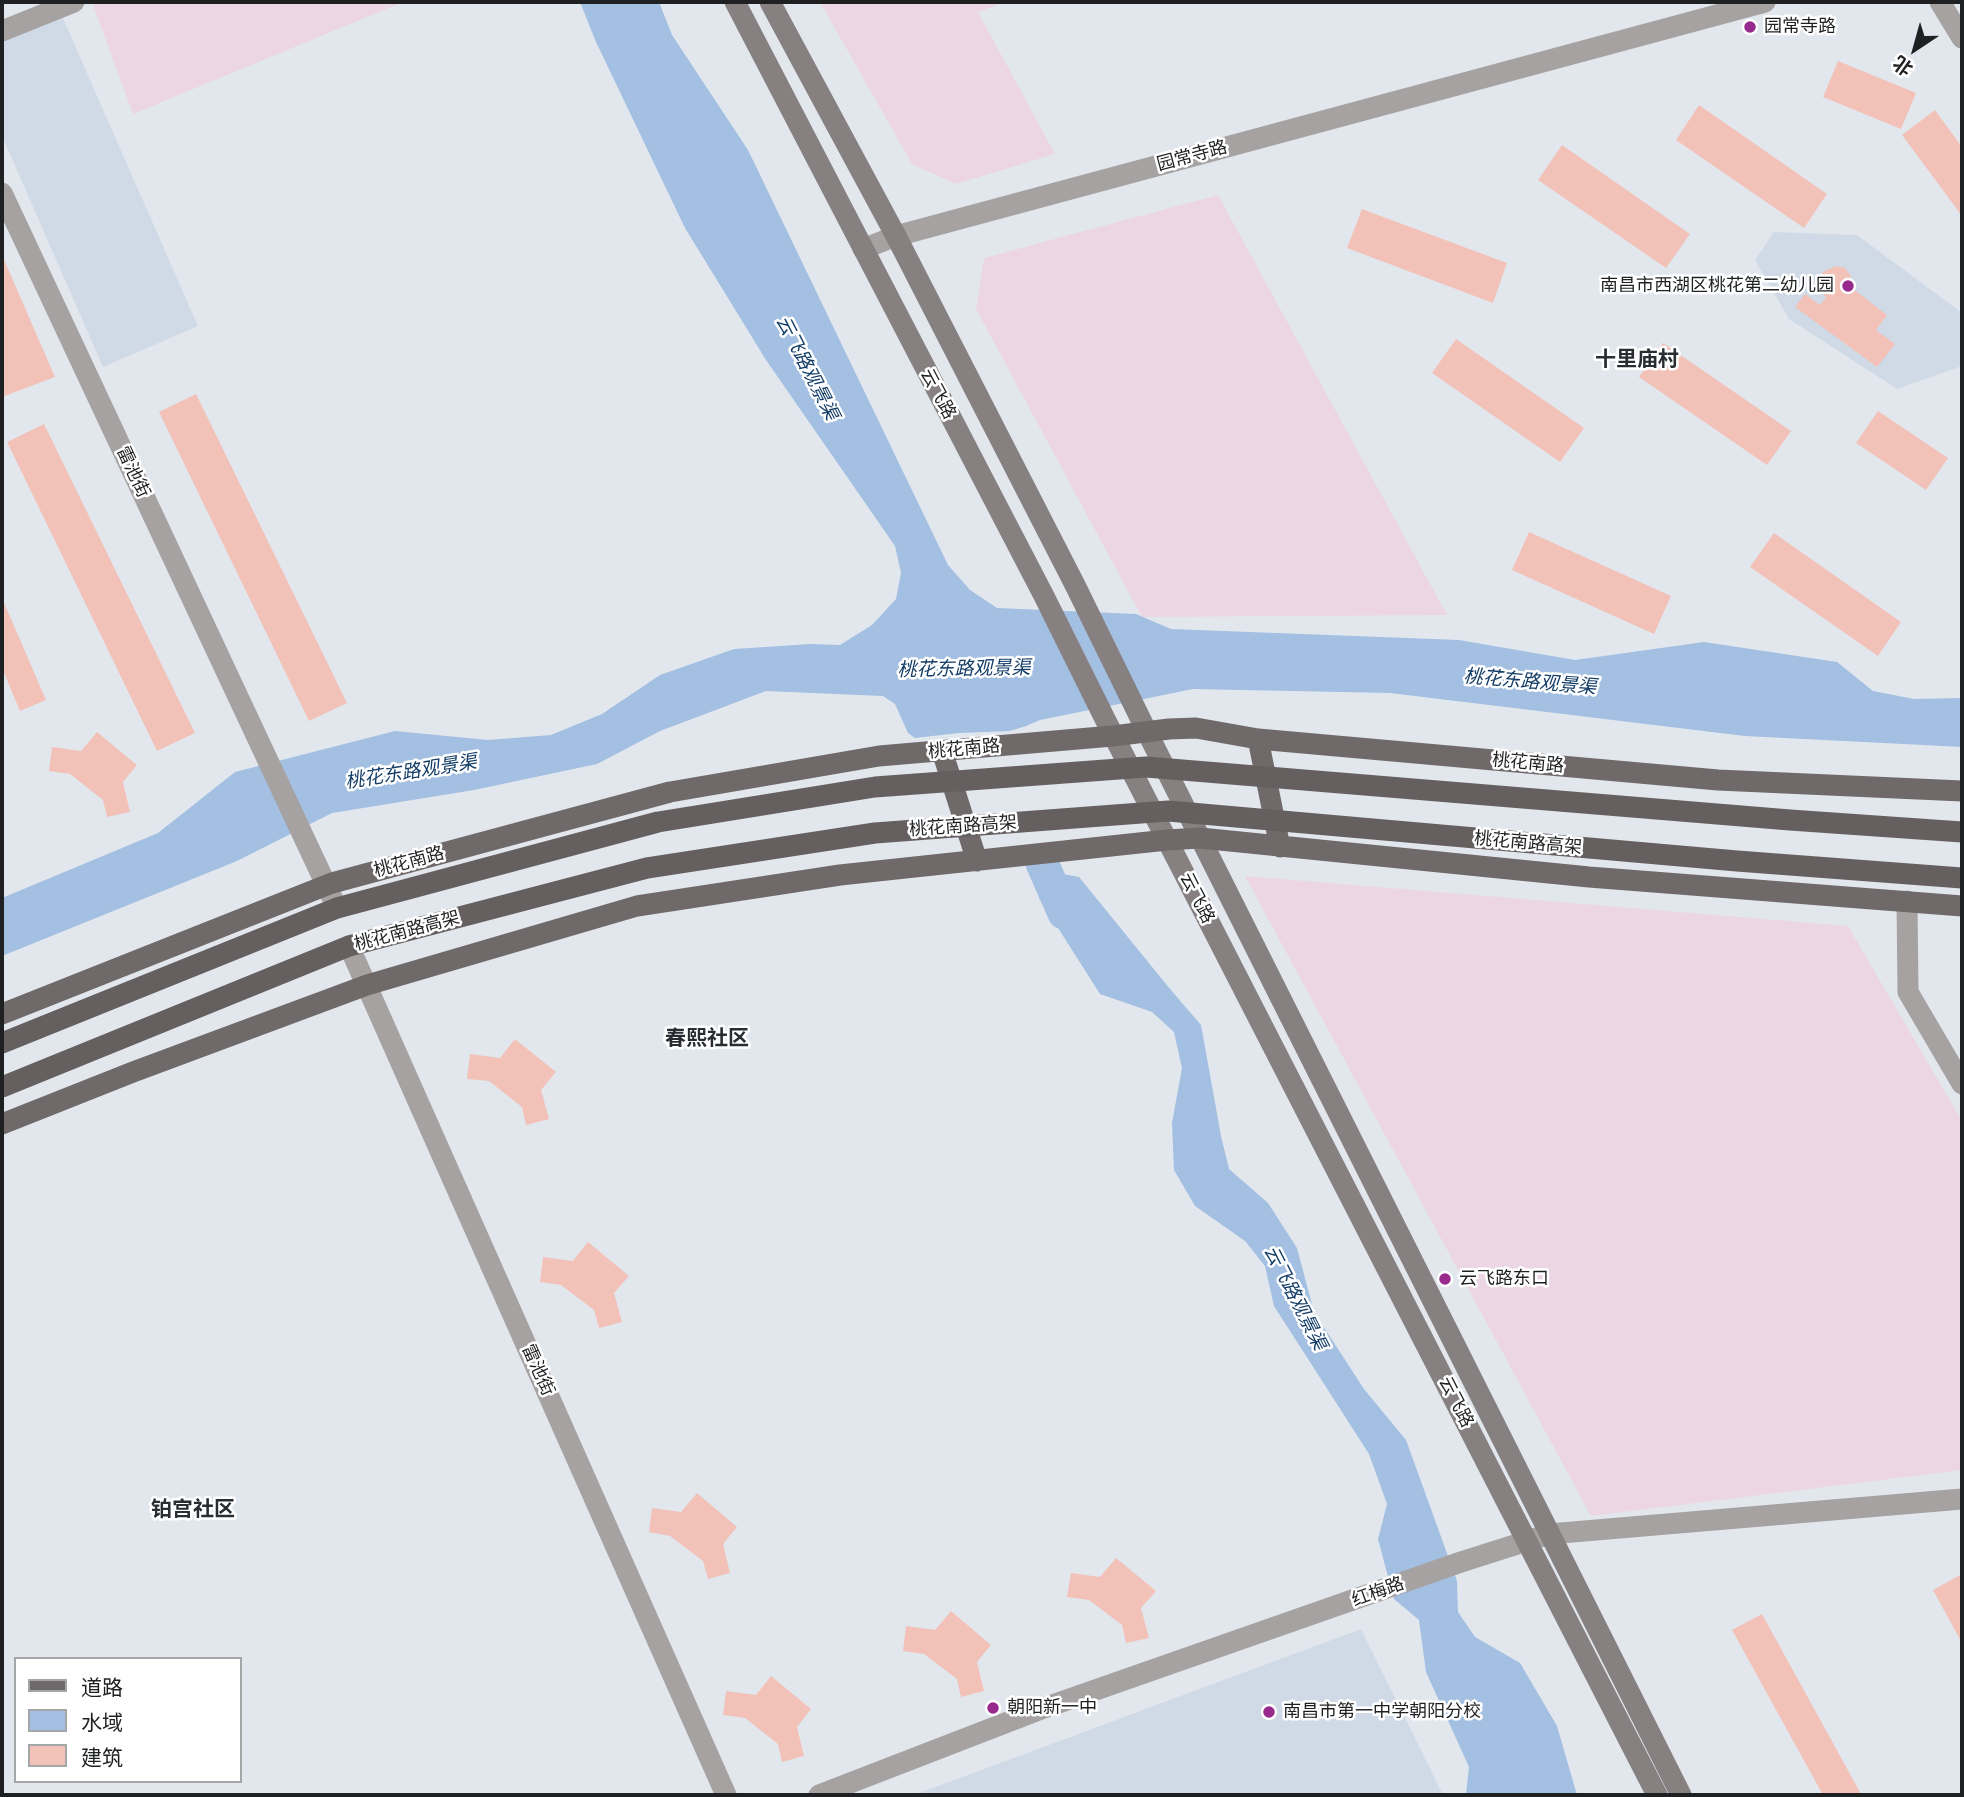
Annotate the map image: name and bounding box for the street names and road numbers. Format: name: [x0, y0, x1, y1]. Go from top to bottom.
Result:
street label: 园常寺路: [1154, 136, 1230, 176]
street label: 云飞路: [916, 365, 960, 423]
street label: 雷池街: [112, 443, 154, 501]
street label: 桃花南路: [927, 735, 1001, 763]
street label: 桃花南路: [1491, 749, 1565, 777]
street label: 桃花南路高架: [908, 811, 1018, 841]
street label: 桃花南路高架: [1473, 828, 1583, 858]
street label: 桃花南路: [371, 842, 447, 882]
street label: 云飞路: [1175, 869, 1219, 927]
street label: 桃花南路高架: [352, 907, 462, 955]
street label: 雷池街: [517, 1341, 559, 1399]
street label: 云飞路: [1434, 1373, 1478, 1431]
street label: 红梅路: [1349, 1573, 1407, 1611]

